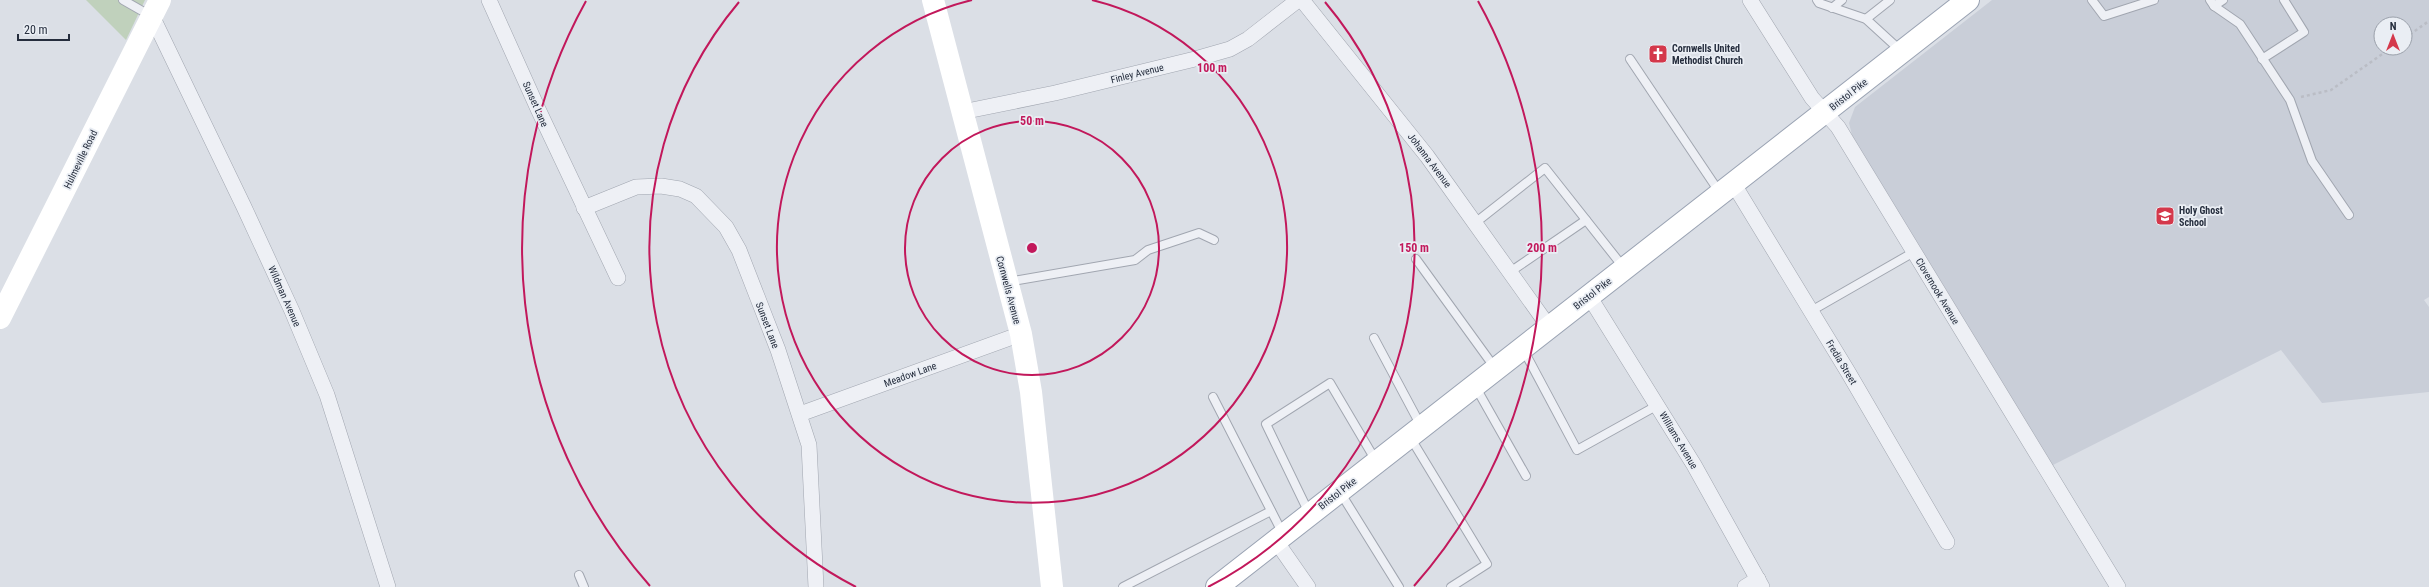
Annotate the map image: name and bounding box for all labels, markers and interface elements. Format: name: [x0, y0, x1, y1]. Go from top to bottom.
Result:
scale bar: [18, 16, 69, 42]
north arrow: [2373, 16, 2413, 56]
text: N: [2390, 20, 2397, 33]
text: 20 m: [24, 23, 48, 37]
church icon: Cornwells United Methodist Church: [1647, 43, 1669, 65]
place label: Cornwells United Methodist Church: [1672, 43, 1743, 66]
text: 100 m: [1197, 61, 1227, 75]
street label: Finley Avenue: [1110, 62, 1165, 85]
street label: Bristol Pike: [1827, 76, 1870, 113]
street label: Sunset Lane: [521, 80, 551, 129]
text: 50 m: [1020, 114, 1044, 128]
street label: Hulmeville Road: [62, 128, 99, 190]
street label: Johanna Avenue: [1406, 131, 1454, 190]
school or university icon: Holy Ghost School: [2154, 205, 2176, 227]
place label: Holy Ghost School: [2179, 205, 2223, 228]
centre of rings: [1025, 241, 1039, 255]
text: 150 m: [1399, 241, 1429, 255]
text: 200 m: [1527, 241, 1557, 255]
street label: Cornwells Avenue: [994, 255, 1023, 326]
street label: Clovernook Avenue: [1913, 256, 1962, 327]
street label: Wildman Avenue: [266, 264, 303, 329]
street label: Bristol Pike: [1571, 275, 1614, 312]
street label: Sunset Lane: [754, 301, 781, 350]
street label: Fredia Street: [1824, 338, 1859, 387]
street label: Meadow Lane: [882, 360, 938, 389]
street label: Williams Avenue: [1657, 410, 1700, 471]
street label: Bristol Pike: [1316, 475, 1359, 512]

